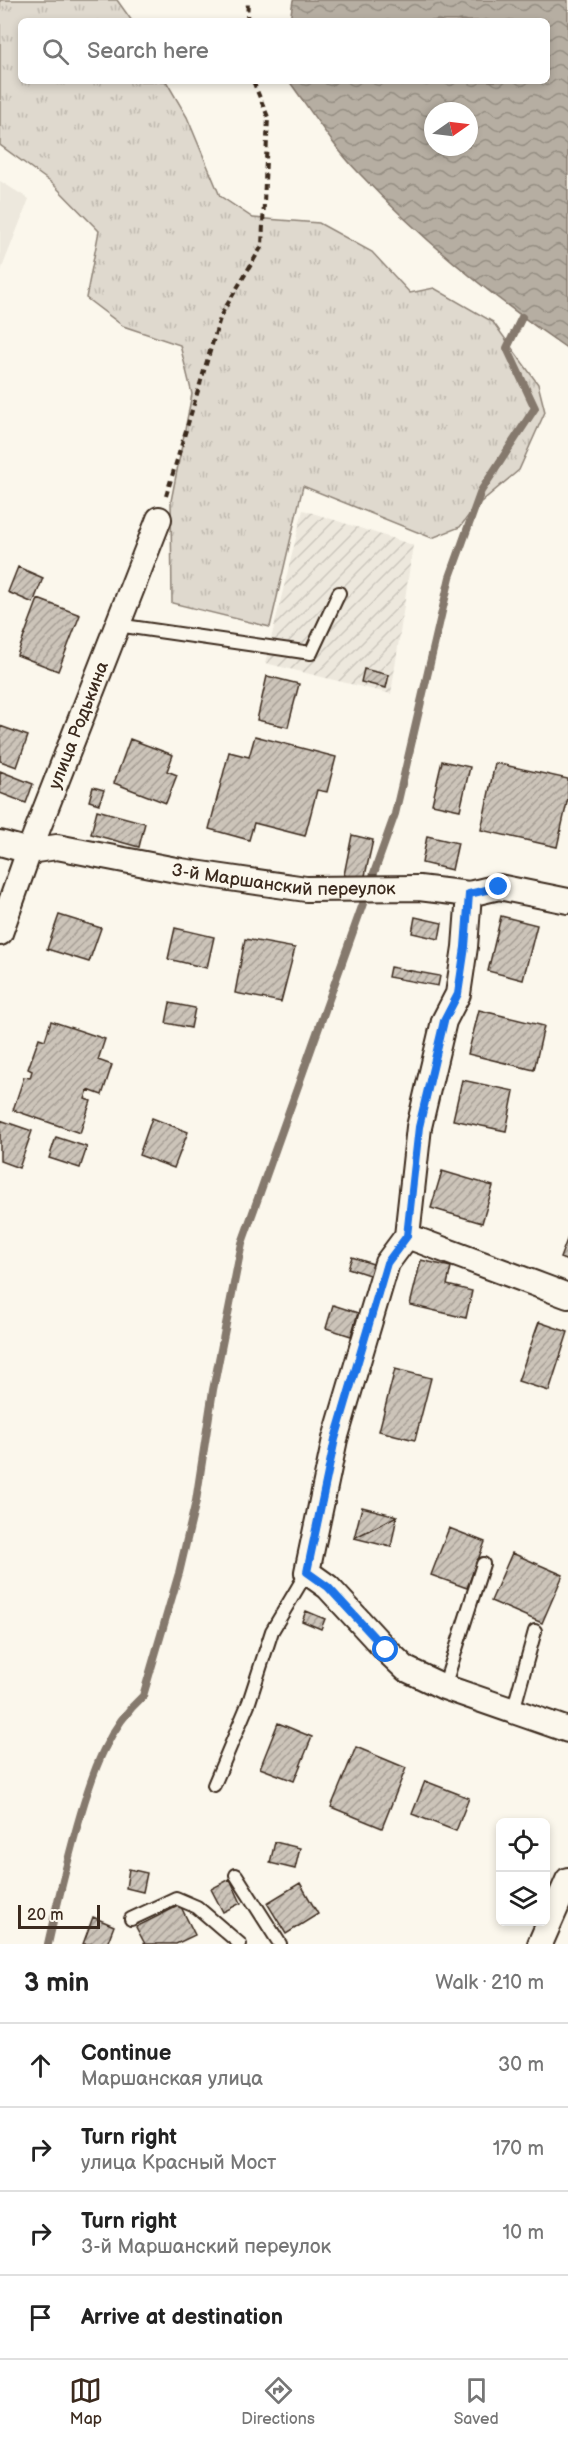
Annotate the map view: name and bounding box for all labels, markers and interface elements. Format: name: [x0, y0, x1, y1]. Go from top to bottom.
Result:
search box: [18, 18, 550, 84]
icon: search: [39, 35, 72, 68]
text: Search here: [87, 38, 209, 65]
north arrow: [424, 102, 478, 156]
street label: улица Родькина: [44, 658, 113, 792]
street label: 3-й Маршанский переулок: [170, 859, 396, 900]
route end: [485, 873, 511, 899]
route start: [372, 1636, 398, 1662]
map controls: [496, 1818, 550, 1926]
button: locate: [496, 1818, 550, 1872]
button: layers: [496, 1872, 550, 1926]
scale bar: [18, 1902, 100, 1930]
text: 20 m: [27, 1906, 63, 1925]
text: 3 min: [24, 1968, 89, 1999]
text: Walk · 210 m: [435, 1971, 544, 1995]
text: Continue: [81, 2040, 171, 2067]
icon: ahead: [24, 2049, 57, 2082]
text: 30 m: [498, 2053, 544, 2077]
text: Маршанская улица: [81, 2067, 263, 2091]
text: Turn right: [81, 2124, 177, 2151]
icon: right: [24, 2133, 57, 2166]
text: 170 m: [493, 2137, 544, 2161]
text: улица Красный Мост: [81, 2151, 276, 2175]
text: Turn right: [81, 2208, 177, 2235]
icon: right: [24, 2217, 57, 2250]
text: 10 m: [503, 2221, 544, 2245]
text: 3-й Маршанский переулок: [81, 2235, 331, 2259]
icon: arrive: [24, 2301, 57, 2334]
text: Arrive at destination: [81, 2304, 283, 2331]
tab: Map: [69, 2374, 102, 2429]
tab: Directions: [241, 2374, 315, 2429]
tab: Saved: [454, 2374, 499, 2429]

